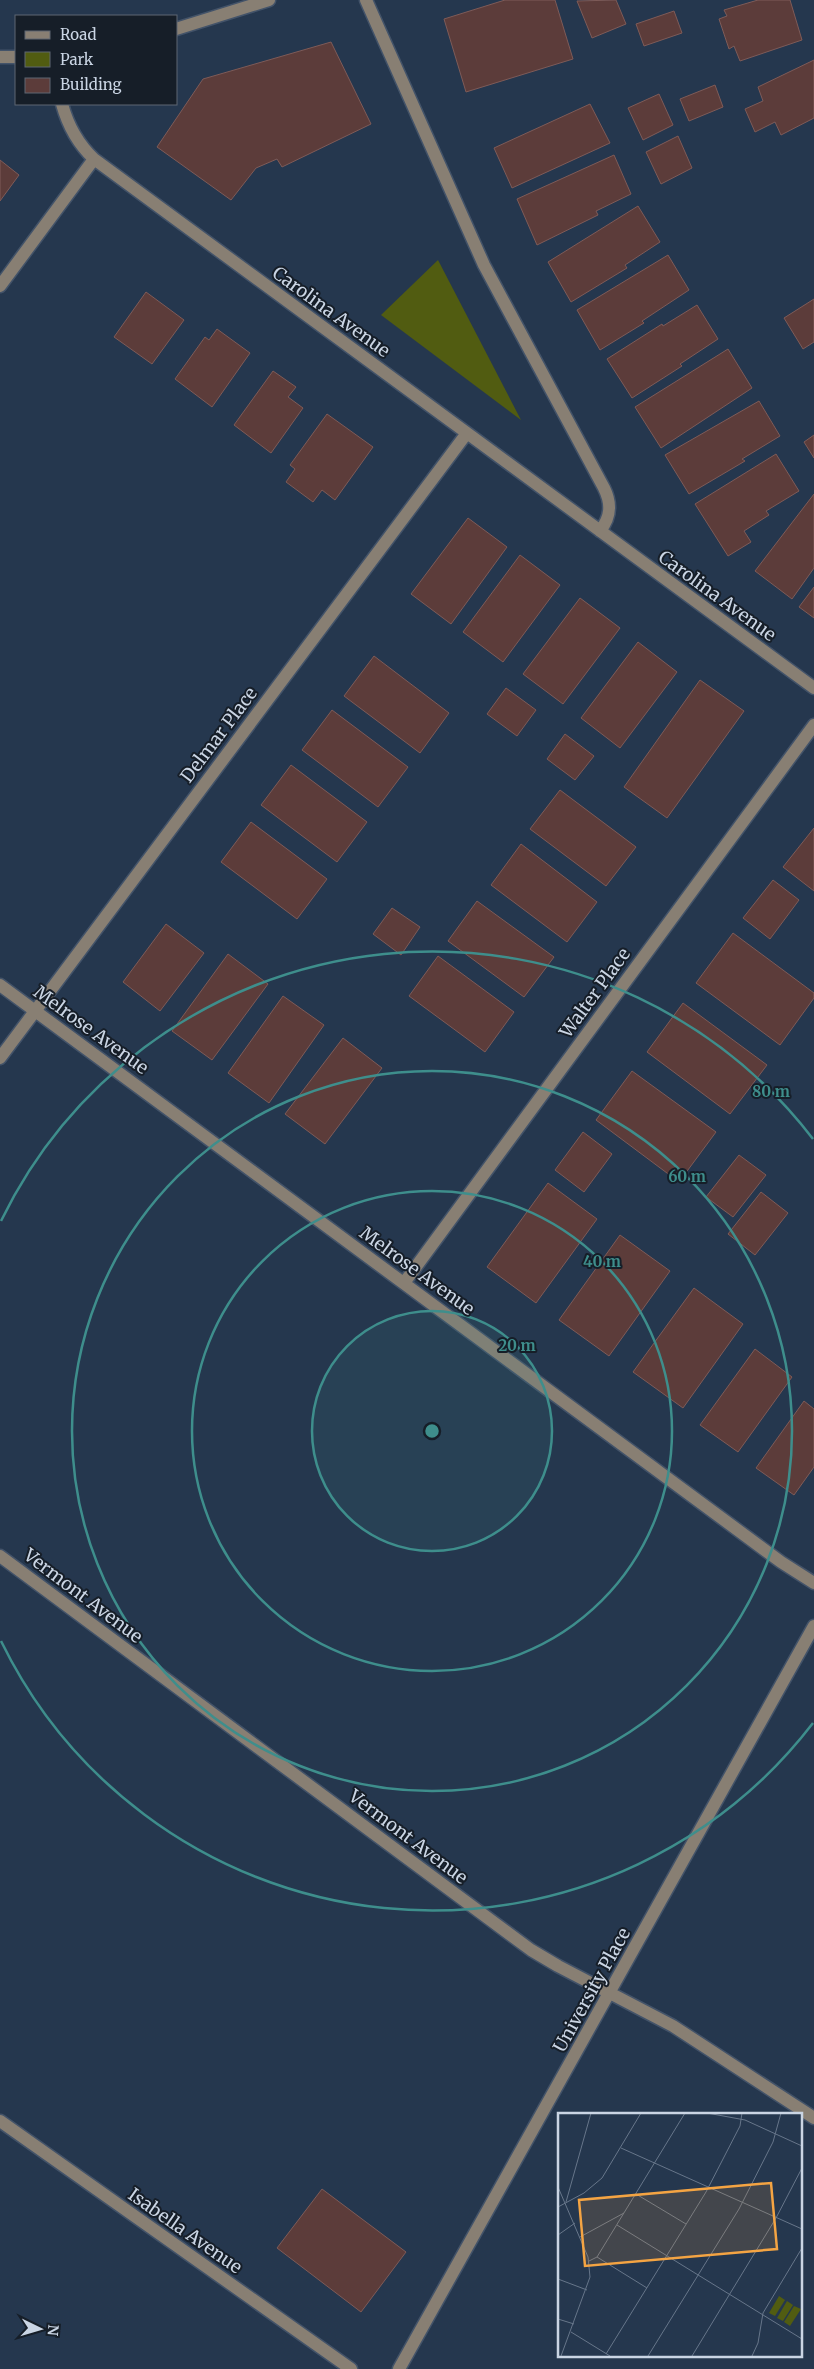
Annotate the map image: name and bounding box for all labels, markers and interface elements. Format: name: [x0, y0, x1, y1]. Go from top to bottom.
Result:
legend: [15, 15, 178, 105]
text: Road: [60, 25, 96, 44]
text: Park: [60, 50, 94, 69]
text: Building: [60, 75, 122, 94]
street label: Carolina Avenue: [268, 261, 395, 362]
street label: Carolina Avenue: [654, 545, 781, 646]
street label: Delmar Place: [175, 682, 262, 787]
street label: Walter Place: [554, 943, 635, 1043]
street label: Melrose Avenue: [29, 980, 153, 1079]
text: 80 m: [752, 1082, 790, 1101]
text: 60 m: [668, 1167, 706, 1186]
street label: Melrose Avenue: [355, 1221, 479, 1320]
text: 40 m: [583, 1252, 621, 1271]
text: 20 m: [498, 1336, 536, 1355]
centre of rings: [423, 1422, 441, 1440]
street label: Vermont Avenue: [19, 1543, 147, 1648]
street label: Vermont Avenue: [344, 1784, 472, 1889]
street label: University Place: [548, 1923, 635, 2056]
inset map: [558, 2113, 802, 2356]
street label: Isabella Avenue: [124, 2183, 247, 2278]
north arrow: [15, 2304, 65, 2354]
text: N: [44, 2324, 62, 2336]

